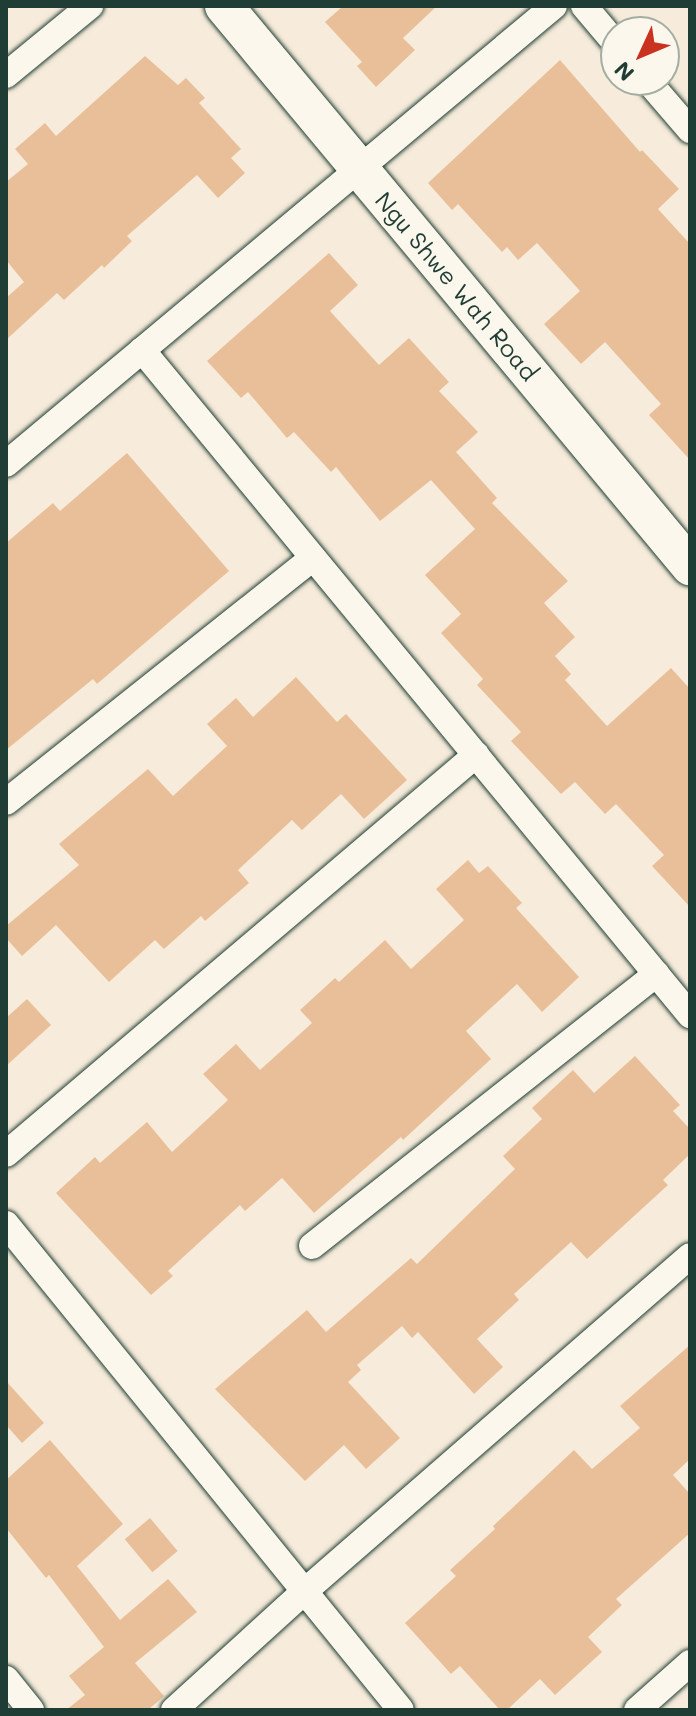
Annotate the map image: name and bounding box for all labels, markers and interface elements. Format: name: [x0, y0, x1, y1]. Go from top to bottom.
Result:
north arrow: [600, 16, 680, 96]
text: N: [608, 56, 640, 88]
street label: Ngu Shwe Wah Road: [370, 186, 544, 386]

